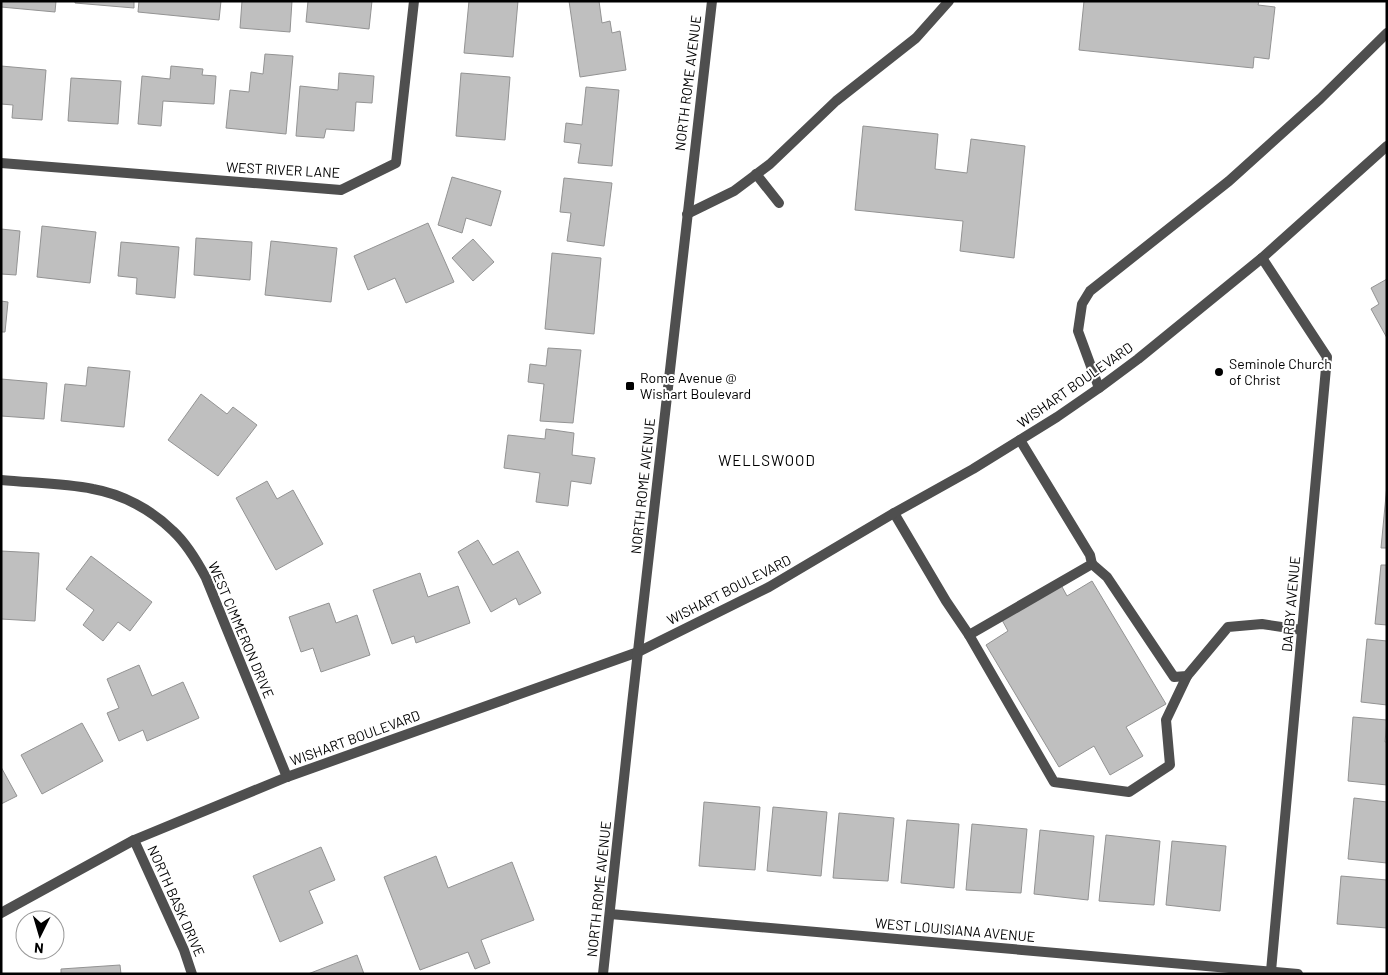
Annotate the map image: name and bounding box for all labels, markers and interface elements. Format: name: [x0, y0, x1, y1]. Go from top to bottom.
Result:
street label: NORTH ROME AVENUE: [671, 14, 704, 152]
street label: WEST RIVER LANE: [226, 158, 340, 181]
street label: WISHART BOULEVARD: [1014, 338, 1136, 431]
place label: Seminole Church of Christ: [1229, 355, 1332, 388]
marker: Seminole Church of Christ: [1213, 366, 1225, 378]
place label: Rome Avenue @ Wishart Boulevard: [640, 369, 751, 402]
marker: Rome Avenue @ Wishart Boulevard: [624, 380, 636, 392]
street label: NORTH ROME AVENUE: [627, 417, 658, 555]
district label: WELLSWOOD: [718, 451, 816, 469]
street label: WISHART BOULEVARD: [664, 551, 794, 628]
street label: DARBY AVENUE: [1278, 555, 1303, 653]
street label: WEST CIMMERON DRIVE: [205, 559, 278, 701]
street label: WISHART BOULEVARD: [288, 706, 422, 769]
street label: NORTH ROME AVENUE: [583, 820, 614, 958]
street label: NORTH BASK DRIVE: [144, 843, 209, 959]
north arrow: [15, 910, 65, 960]
street label: WEST LOUISIANA AVENUE: [874, 914, 1036, 945]
text: N: [33, 940, 44, 957]

